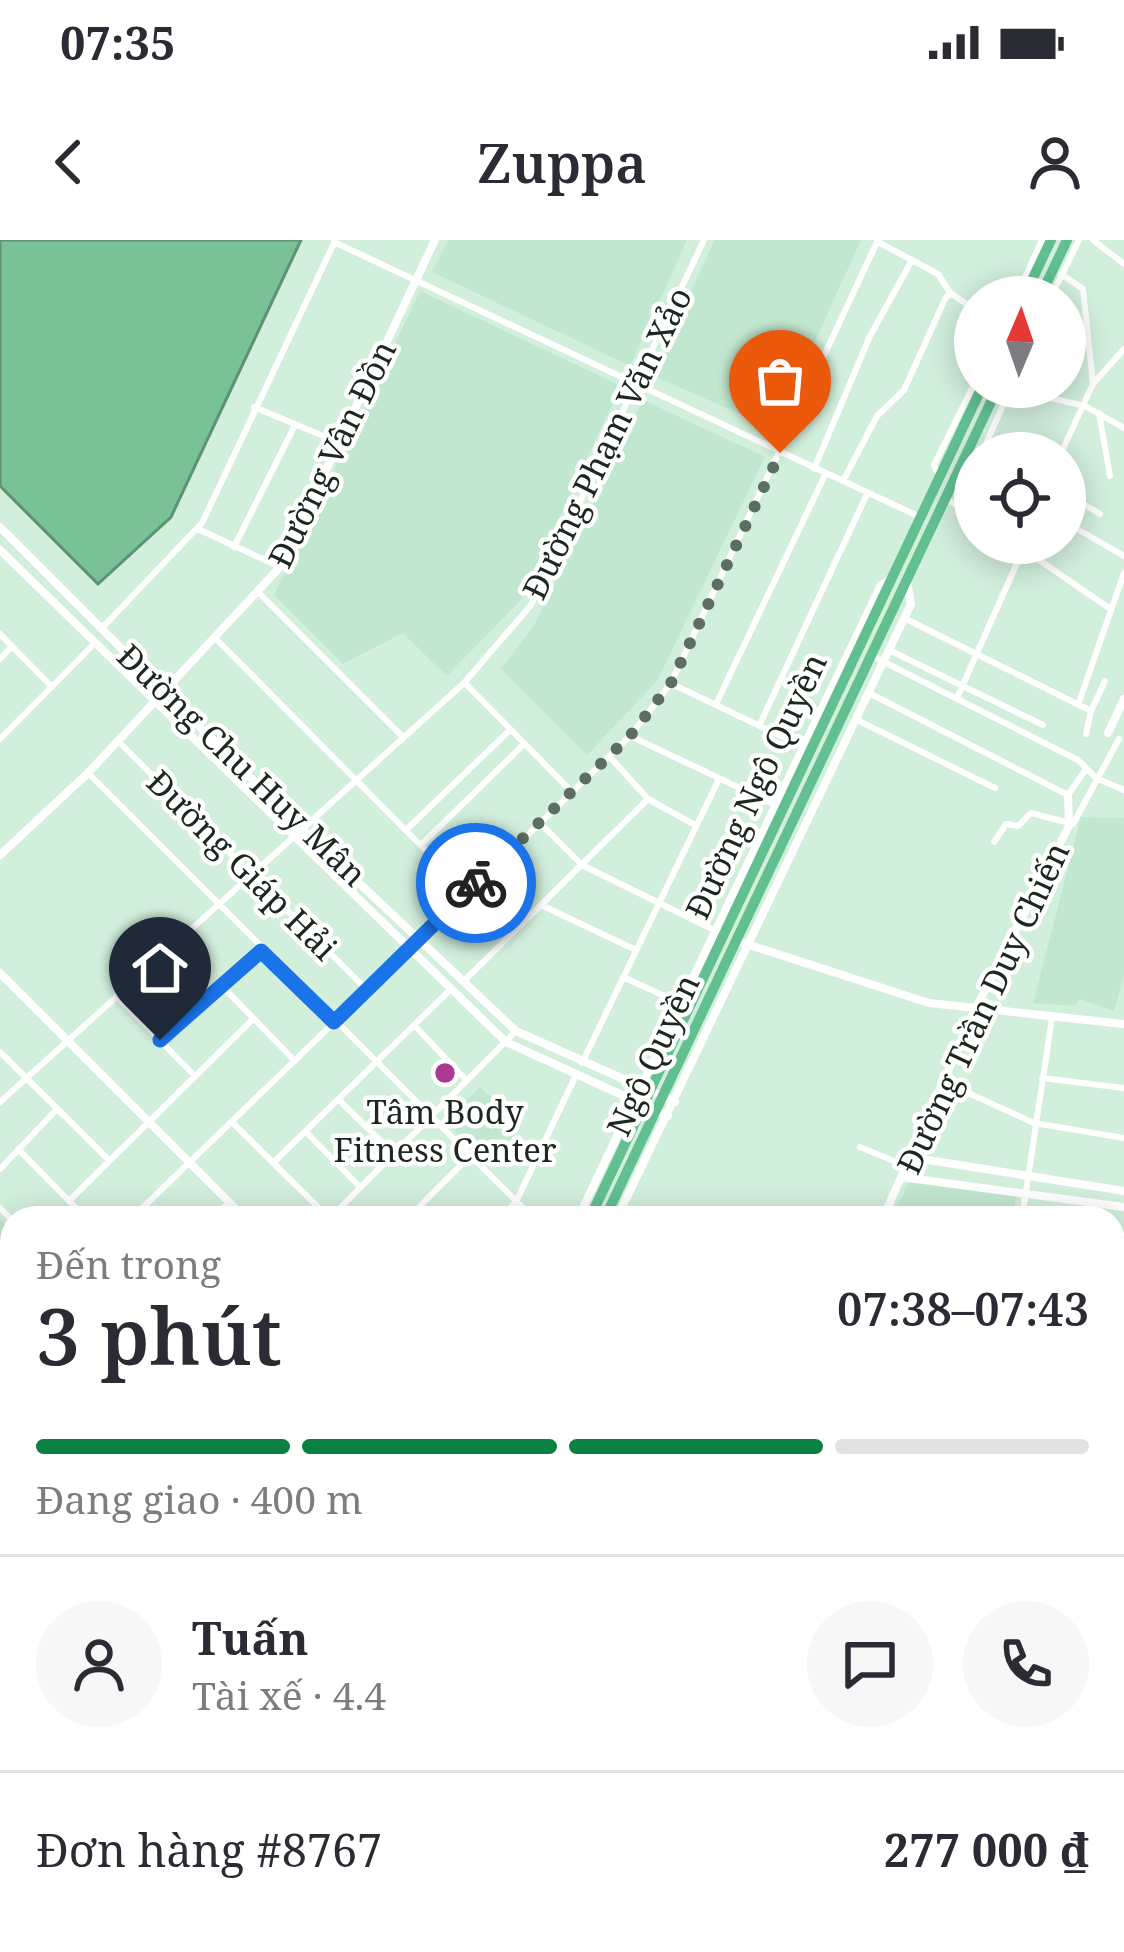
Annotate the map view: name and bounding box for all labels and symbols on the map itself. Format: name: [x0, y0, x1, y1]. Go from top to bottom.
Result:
north arrow: [954, 276, 1086, 408]
street label: Đường Phạm Văn Xảo: [511, 279, 702, 606]
pin: [729, 330, 831, 453]
street label: Đường Vân Đồn: [257, 333, 406, 575]
street label: Đường Chu Huy Mân: [108, 634, 377, 896]
street label: Đường Ngô Quyền: [674, 646, 837, 926]
street label: Đường Giáp Hải: [138, 760, 347, 970]
courier: [416, 823, 536, 943]
street label: Đường Trần Duy Chiến: [886, 835, 1079, 1181]
pin: [109, 917, 211, 1040]
street label: Ngô Quyền: [595, 967, 710, 1143]
marker: Tâm Body Fitness Center: [432, 1060, 458, 1086]
place label: Tâm Body Fitness Center: [334, 1089, 557, 1172]

